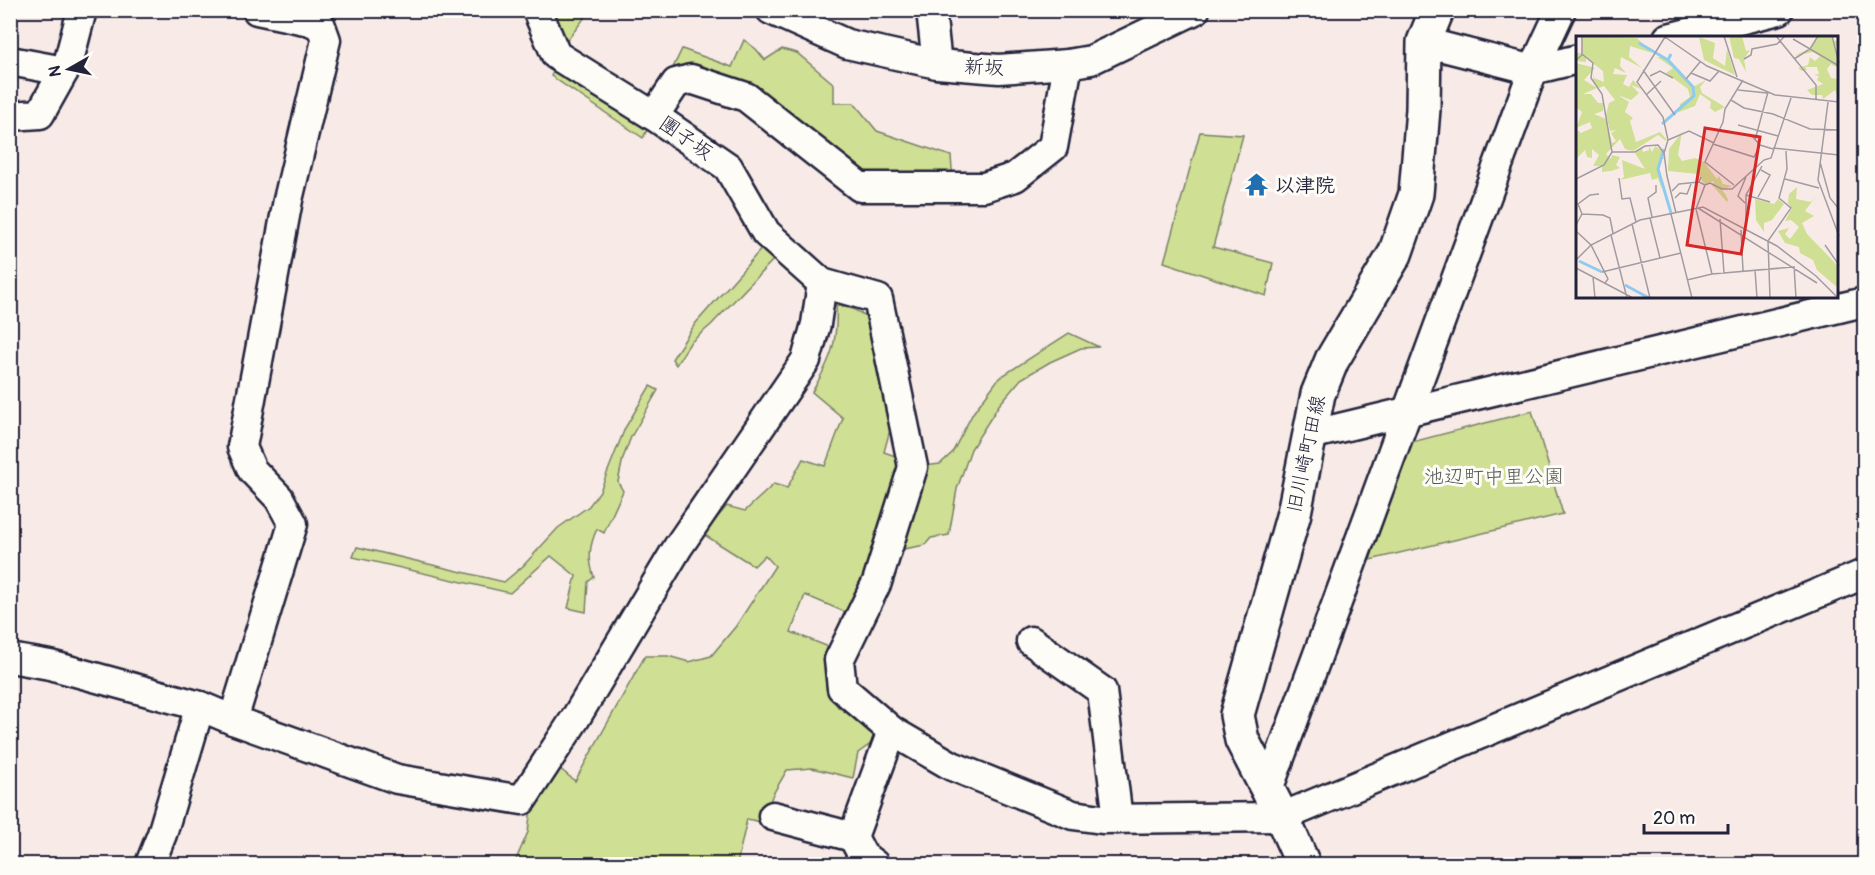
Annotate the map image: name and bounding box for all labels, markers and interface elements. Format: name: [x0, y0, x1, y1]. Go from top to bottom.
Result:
inset map: [1576, 36, 1839, 298]
north arrow: [39, 39, 99, 99]
street label: 新坂: [963, 53, 1005, 81]
text: N: [44, 64, 66, 78]
street label: 團子坂: [654, 111, 718, 165]
temple icon: 以津院: [1244, 172, 1270, 198]
place label: 以津院: [1275, 173, 1335, 198]
street label: 旧川崎町田線: [1281, 393, 1331, 515]
park label: 池辺町中里公園: [1424, 464, 1564, 489]
scale bar: [1644, 797, 1728, 835]
text: 20 m: [1653, 807, 1695, 830]

